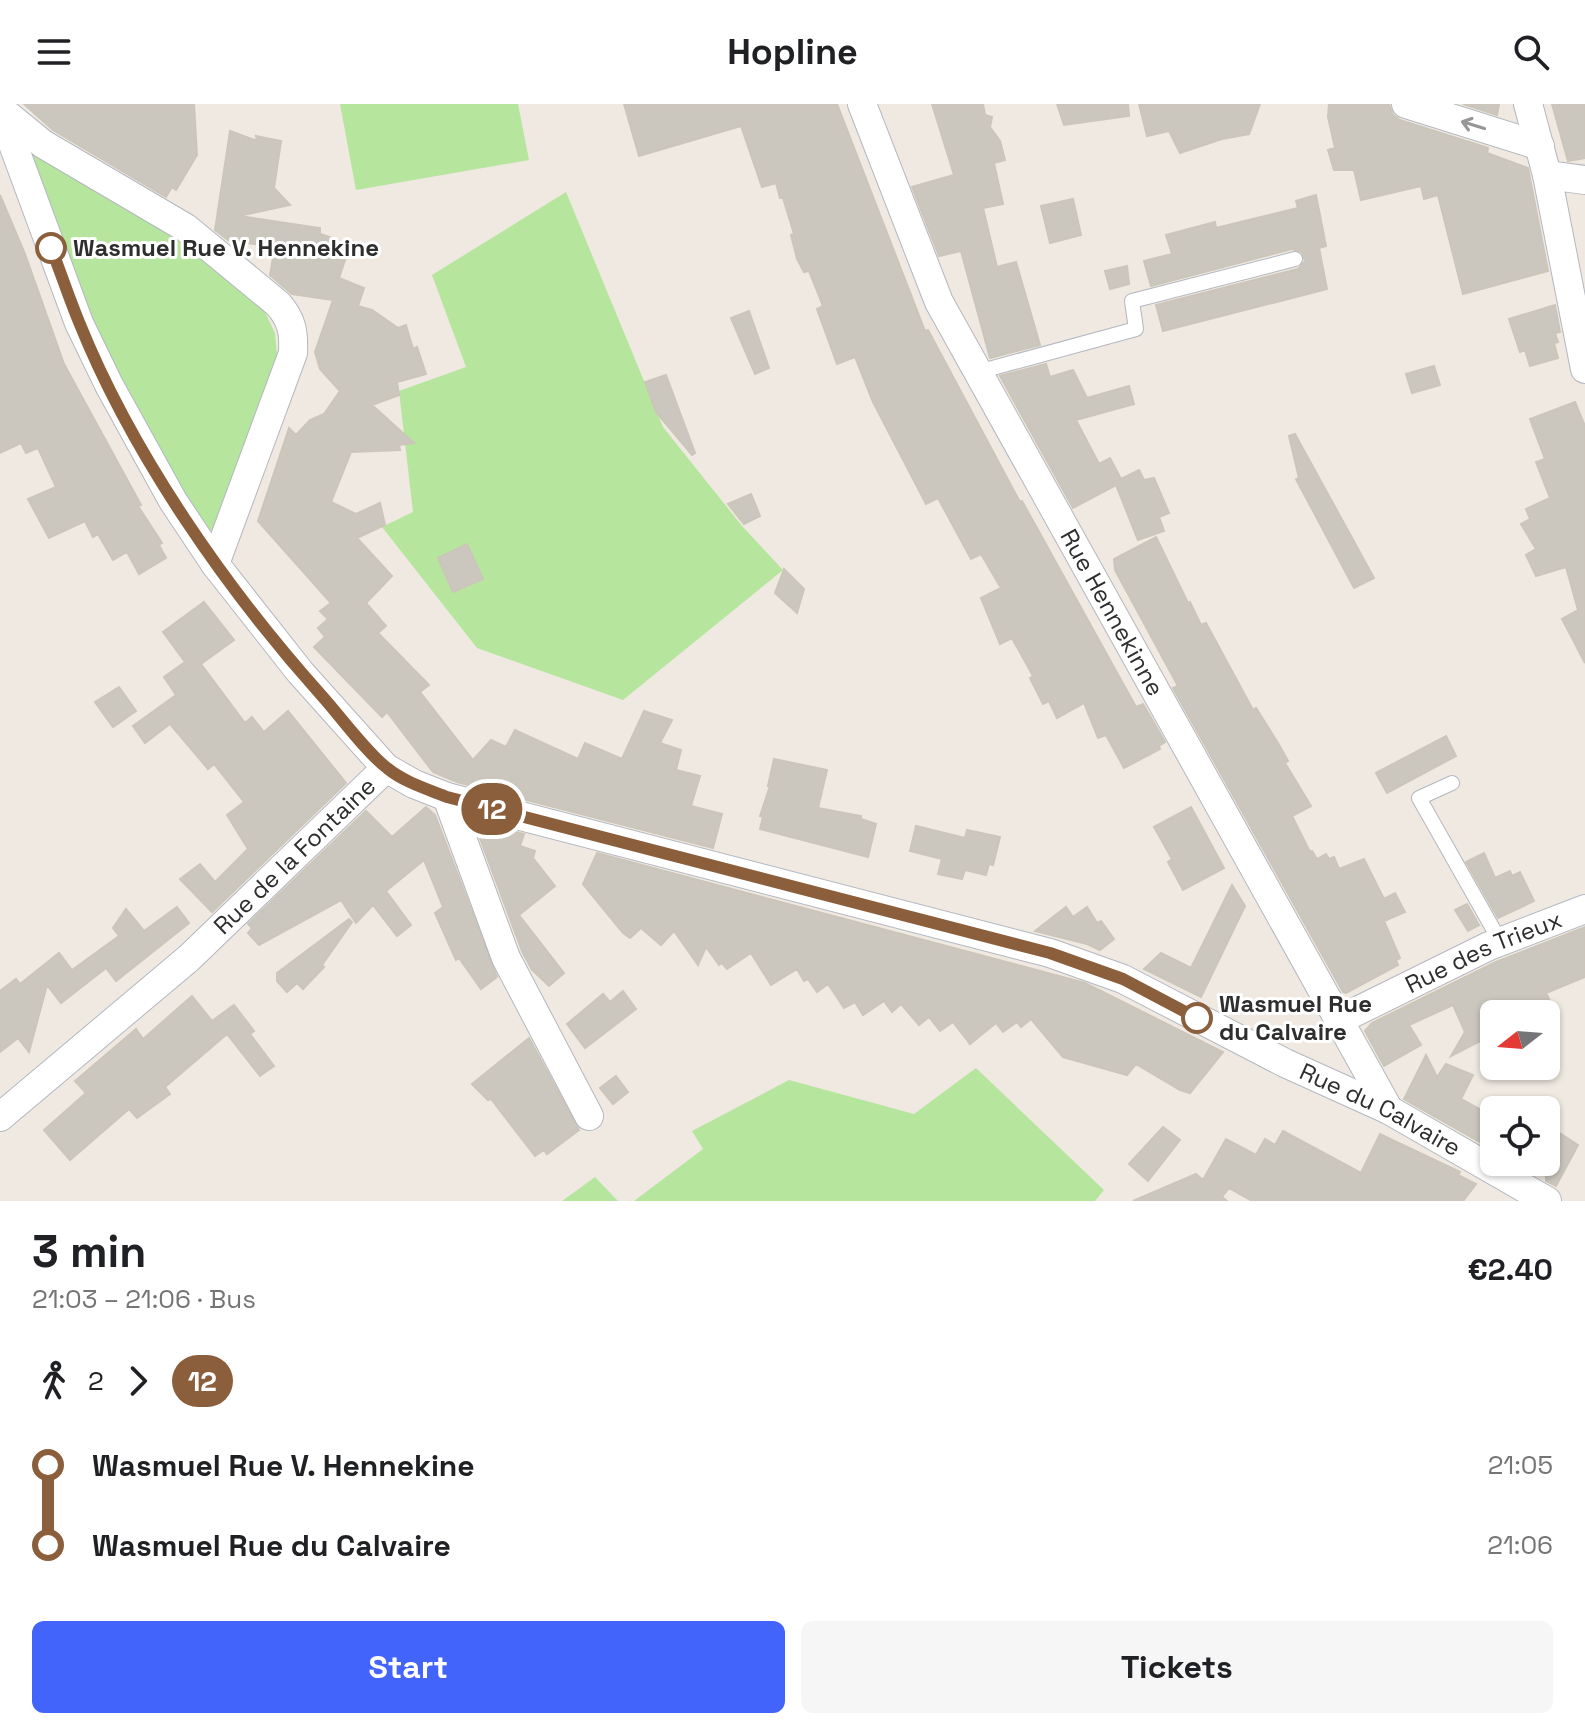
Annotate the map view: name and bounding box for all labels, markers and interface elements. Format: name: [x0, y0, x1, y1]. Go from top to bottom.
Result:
text: Hopline: [727, 29, 858, 75]
icon: menu: [32, 30, 76, 74]
icon: search: [1509, 30, 1553, 74]
one-way arrow: [1461, 117, 1487, 132]
place label: Wasmuel Rue V. Hennekine: [73, 232, 379, 263]
marker: Wasmuel Rue V. Hennekine: [36, 233, 66, 263]
street label: Rue Hennekinne: [1054, 523, 1171, 701]
street label: Rue de la Fontaine: [207, 770, 382, 941]
line badge: 12: [456, 783, 528, 835]
text: 12: [477, 791, 507, 827]
street label: Rue des Trieux: [1400, 903, 1566, 1000]
place label: Wasmuel Rue du Calvaire: [1219, 988, 1372, 1047]
north arrow: [1480, 1000, 1560, 1080]
map controls: [1480, 1000, 1560, 1176]
marker: Wasmuel Rue du Calvaire: [1182, 1003, 1212, 1033]
street label: Rue du Calvaire: [1295, 1056, 1467, 1163]
button: locate: [1480, 1096, 1560, 1176]
text: 3 min: [32, 1224, 146, 1280]
text: €2.40: [1467, 1250, 1553, 1289]
text: 21:03 – 21:06 · Bus: [32, 1282, 256, 1316]
icon: walk: [32, 1359, 76, 1403]
icon: forward: [116, 1359, 160, 1403]
text: 12: [188, 1363, 217, 1399]
text: 2: [88, 1364, 104, 1398]
text: Wasmuel Rue V. Hennekine: [92, 1446, 475, 1485]
text: 21:05: [1488, 1448, 1553, 1482]
text: Wasmuel Rue du Calvaire: [92, 1526, 451, 1565]
text: 21:06: [1487, 1528, 1553, 1562]
button: Start: [32, 1621, 785, 1713]
button: Tickets: [801, 1621, 1553, 1713]

